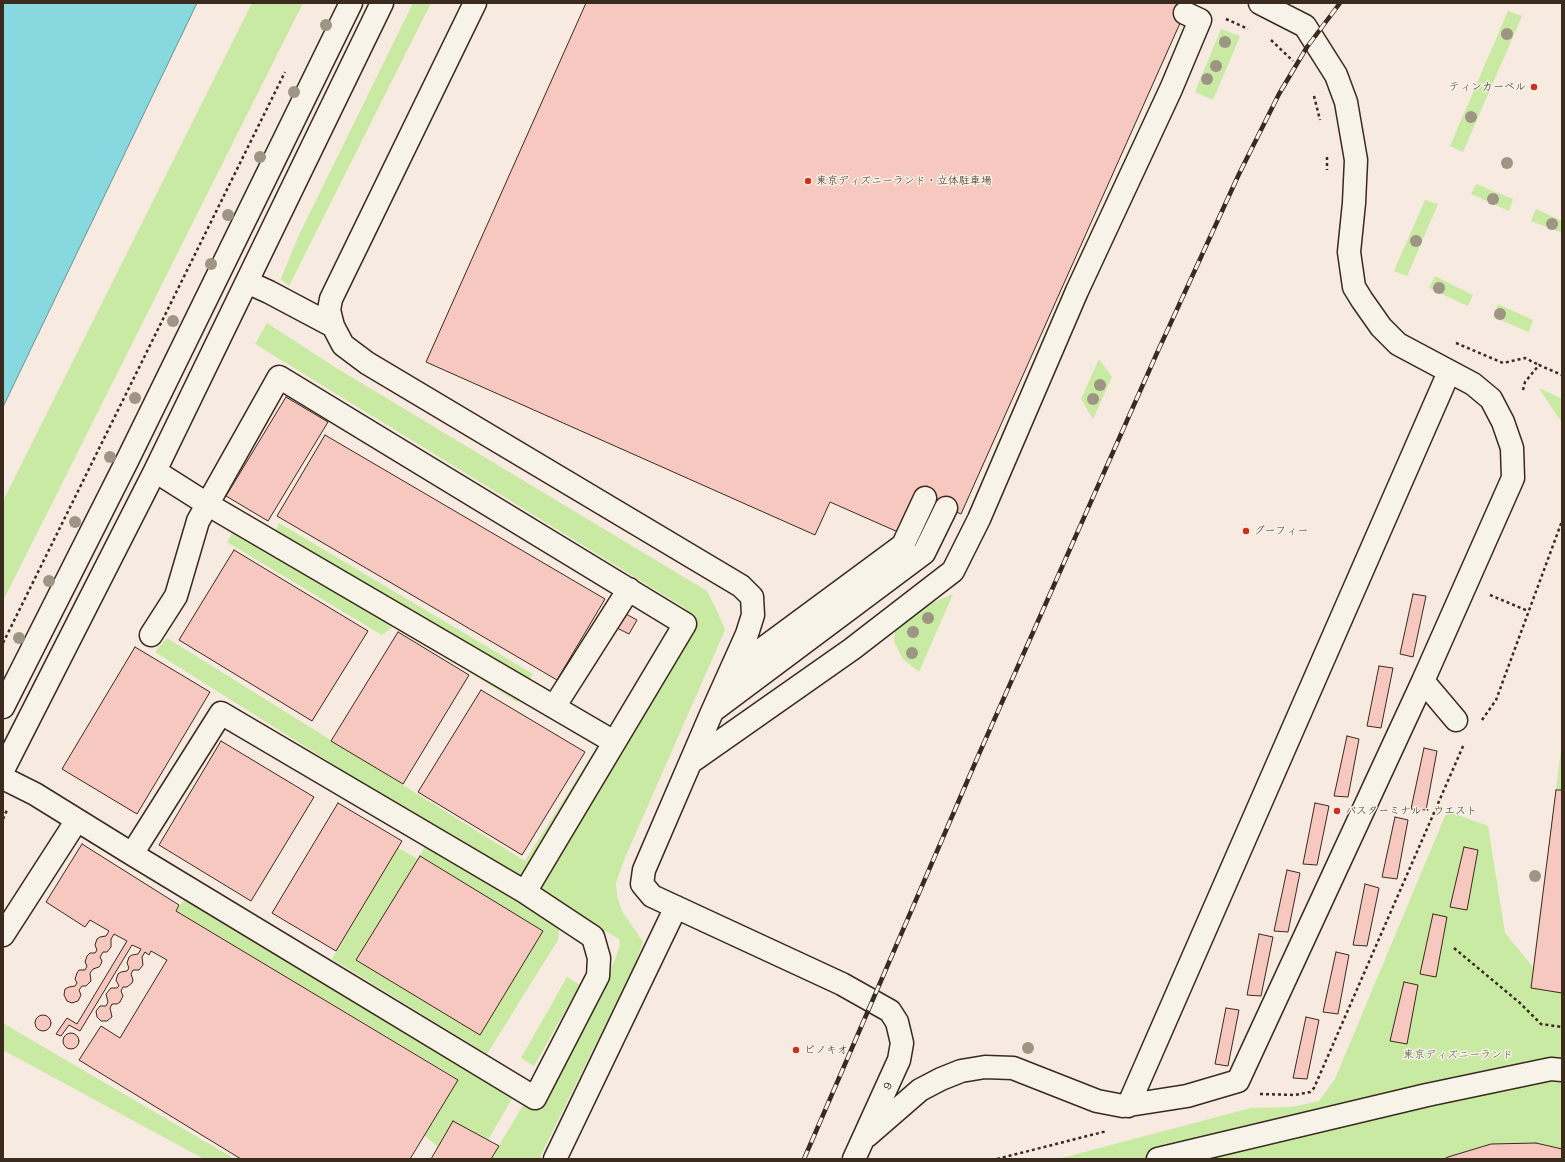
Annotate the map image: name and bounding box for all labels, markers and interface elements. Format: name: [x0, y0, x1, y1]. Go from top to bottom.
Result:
place label: ティンカーベル: [1449, 80, 1526, 94]
marker: ティンカーベル: [1529, 82, 1539, 92]
place label: 東京ディズニーランド・立体駐車場: [816, 174, 992, 188]
marker: 東京ディズニーランド・立体駐車場: [803, 176, 813, 186]
place label: グーフィー: [1254, 524, 1308, 538]
marker: グーフィー: [1241, 526, 1251, 536]
place label: バスターミナル・ウエスト: [1345, 804, 1477, 818]
marker: バスターミナル・ウエスト: [1332, 806, 1342, 816]
place label: ピノキオ: [804, 1043, 848, 1057]
marker: ピノキオ: [791, 1045, 801, 1055]
park label: 東京ディズニーランド: [1403, 1048, 1513, 1062]
street label: 9: [881, 1080, 895, 1092]

